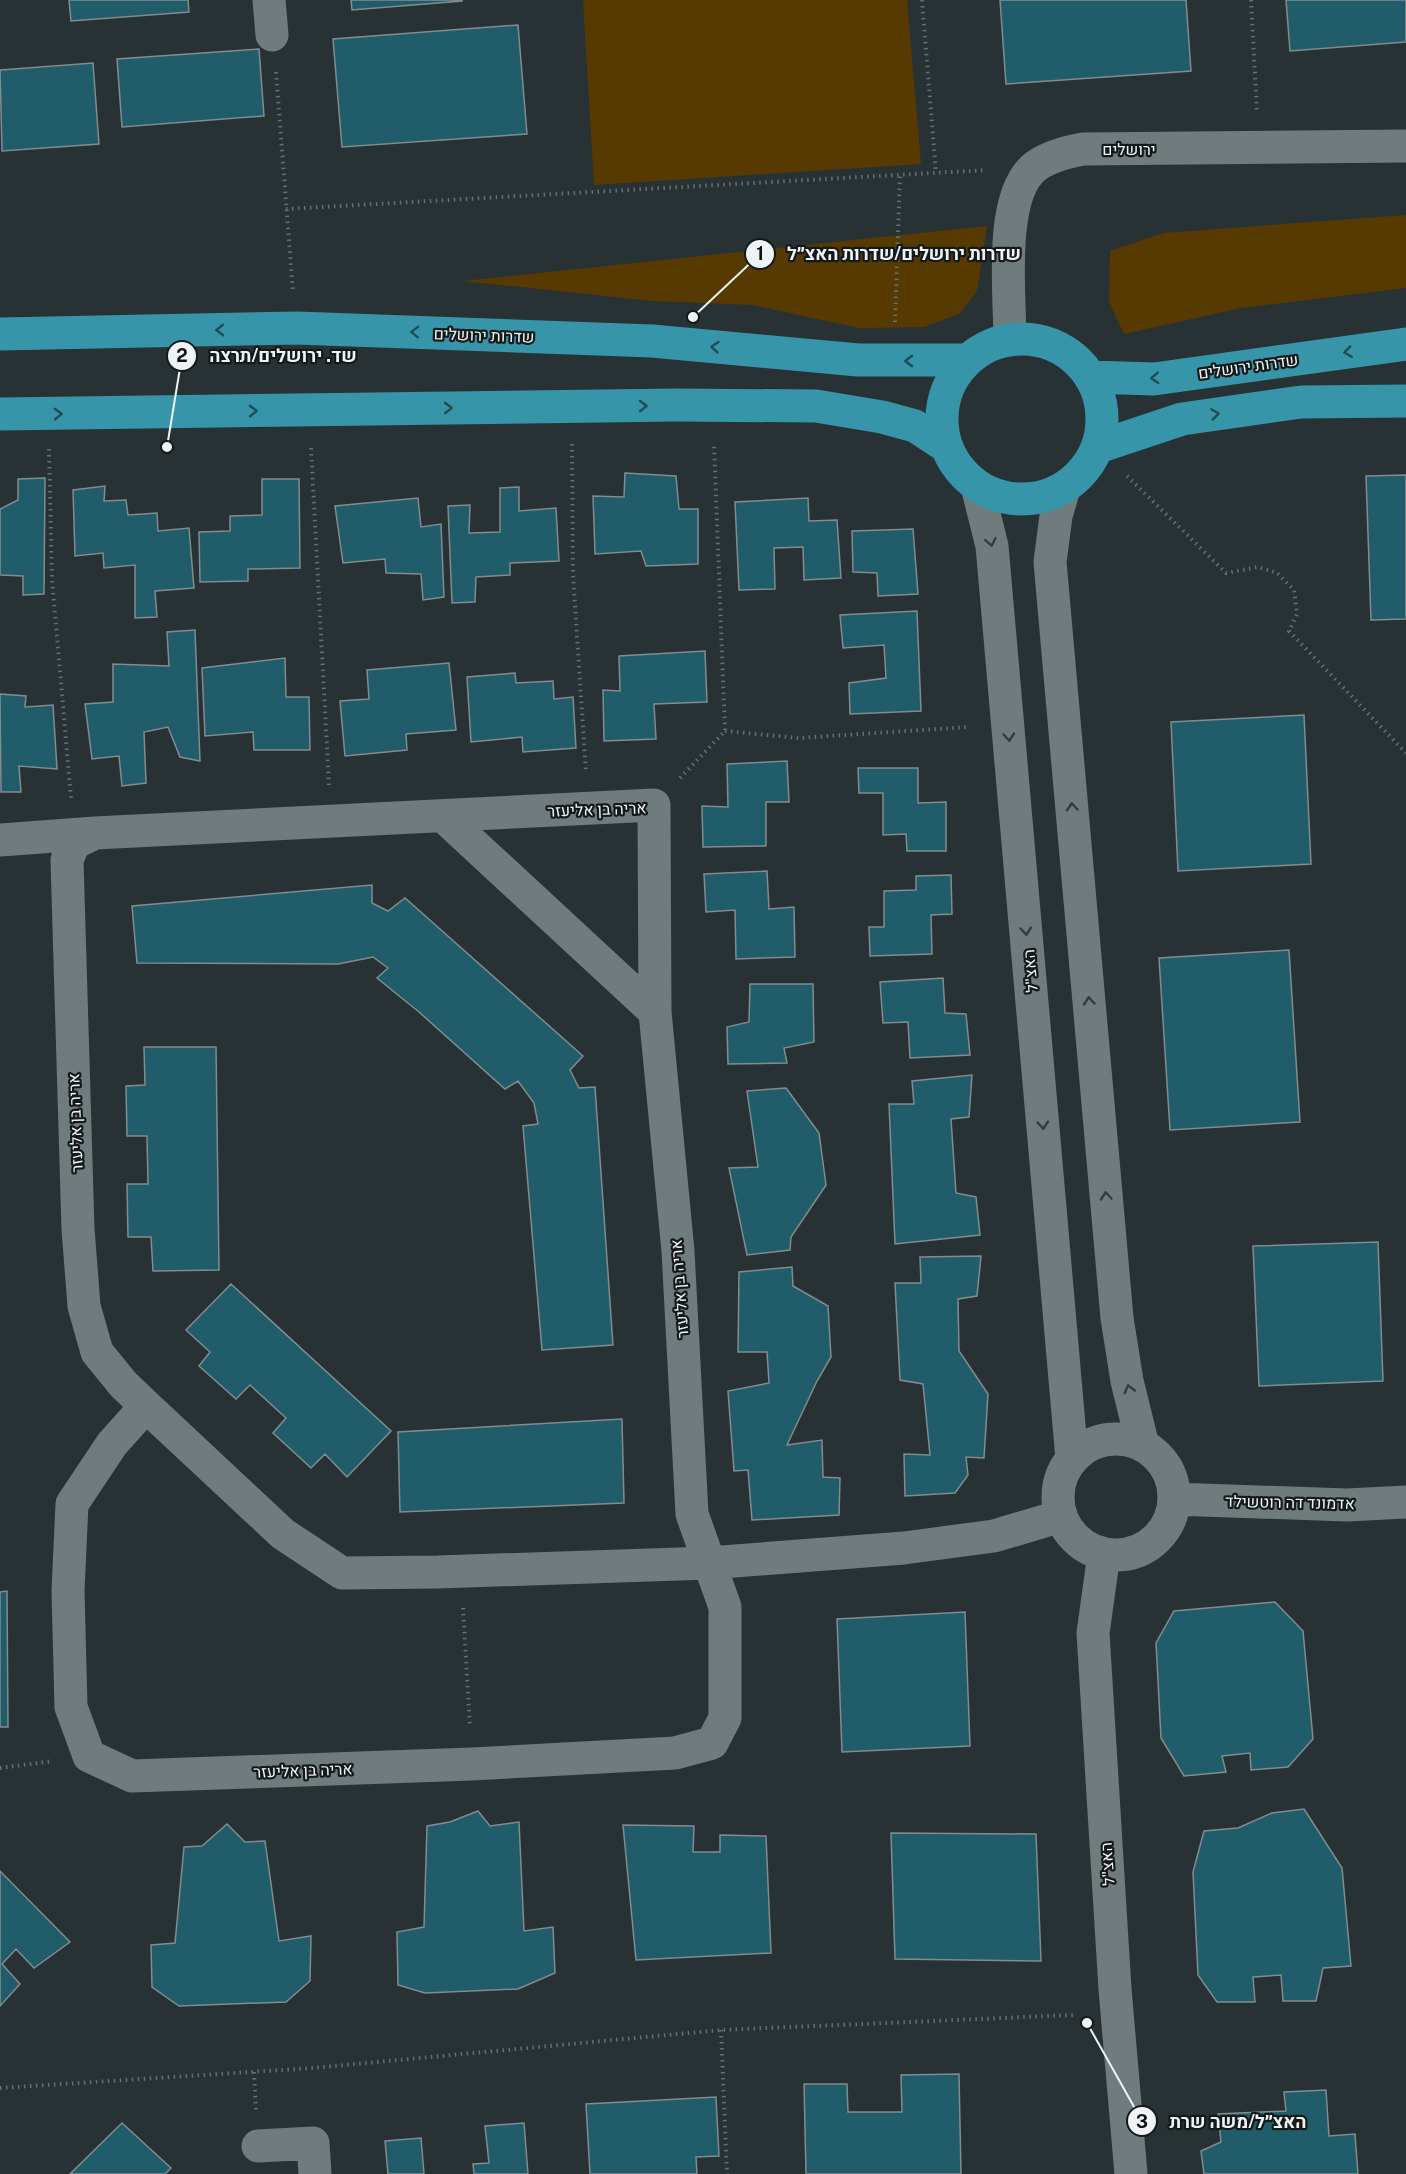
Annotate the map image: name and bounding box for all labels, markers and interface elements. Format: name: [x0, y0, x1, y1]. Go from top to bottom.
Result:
street label: ירושלים: [1102, 140, 1156, 159]
callout: שדרות ירושלים/שדרות האצ״ל: [745, 236, 1033, 272]
text: 1: [756, 243, 764, 264]
text: שדרות ירושלים/שדרות האצ״ל: [787, 243, 1021, 264]
one-way arrow: [216, 323, 225, 336]
street label: שדרות ירושלים: [433, 324, 535, 347]
one-way arrow: [411, 326, 420, 339]
callout: שד. ירושלים/תרצה: [167, 338, 369, 374]
one-way arrow: [710, 341, 719, 354]
text: 2: [176, 345, 188, 366]
text: שד. ירושלים/תרצה: [209, 345, 357, 366]
one-way arrow: [1343, 345, 1353, 357]
street label: שדרות ירושלים: [1197, 350, 1299, 383]
one-way arrow: [905, 355, 914, 367]
one-way arrow: [1150, 372, 1159, 385]
one-way arrow: [639, 400, 648, 412]
one-way arrow: [444, 402, 453, 415]
one-way arrow: [249, 405, 258, 417]
one-way arrow: [54, 408, 63, 420]
one-way arrow: [1210, 409, 1219, 421]
one-way arrow: [984, 537, 997, 547]
one-way arrow: [1002, 732, 1015, 741]
street label: אריה בן אליעזר: [547, 798, 647, 821]
one-way arrow: [1066, 803, 1079, 812]
one-way arrow: [1019, 926, 1032, 935]
street label: האצ"ל: [1019, 948, 1042, 993]
one-way arrow: [1083, 997, 1096, 1006]
street label: אריה בן אליעזר: [64, 1073, 87, 1173]
one-way arrow: [1036, 1121, 1049, 1130]
one-way arrow: [1100, 1191, 1113, 1200]
street label: אריה בן אליעזר: [667, 1239, 692, 1339]
one-way arrow: [1124, 1384, 1136, 1395]
street label: אדמונד דה רוטשילד: [1225, 1492, 1355, 1513]
street label: אריה בן אליעזר: [253, 1759, 353, 1782]
street label: האצ"ל: [1097, 1842, 1118, 1886]
callout: האצ״ל/משה שרת: [1127, 2103, 1318, 2139]
text: 3: [1136, 2111, 1148, 2132]
text: האצ״ל/משה שרת: [1170, 2111, 1306, 2132]

